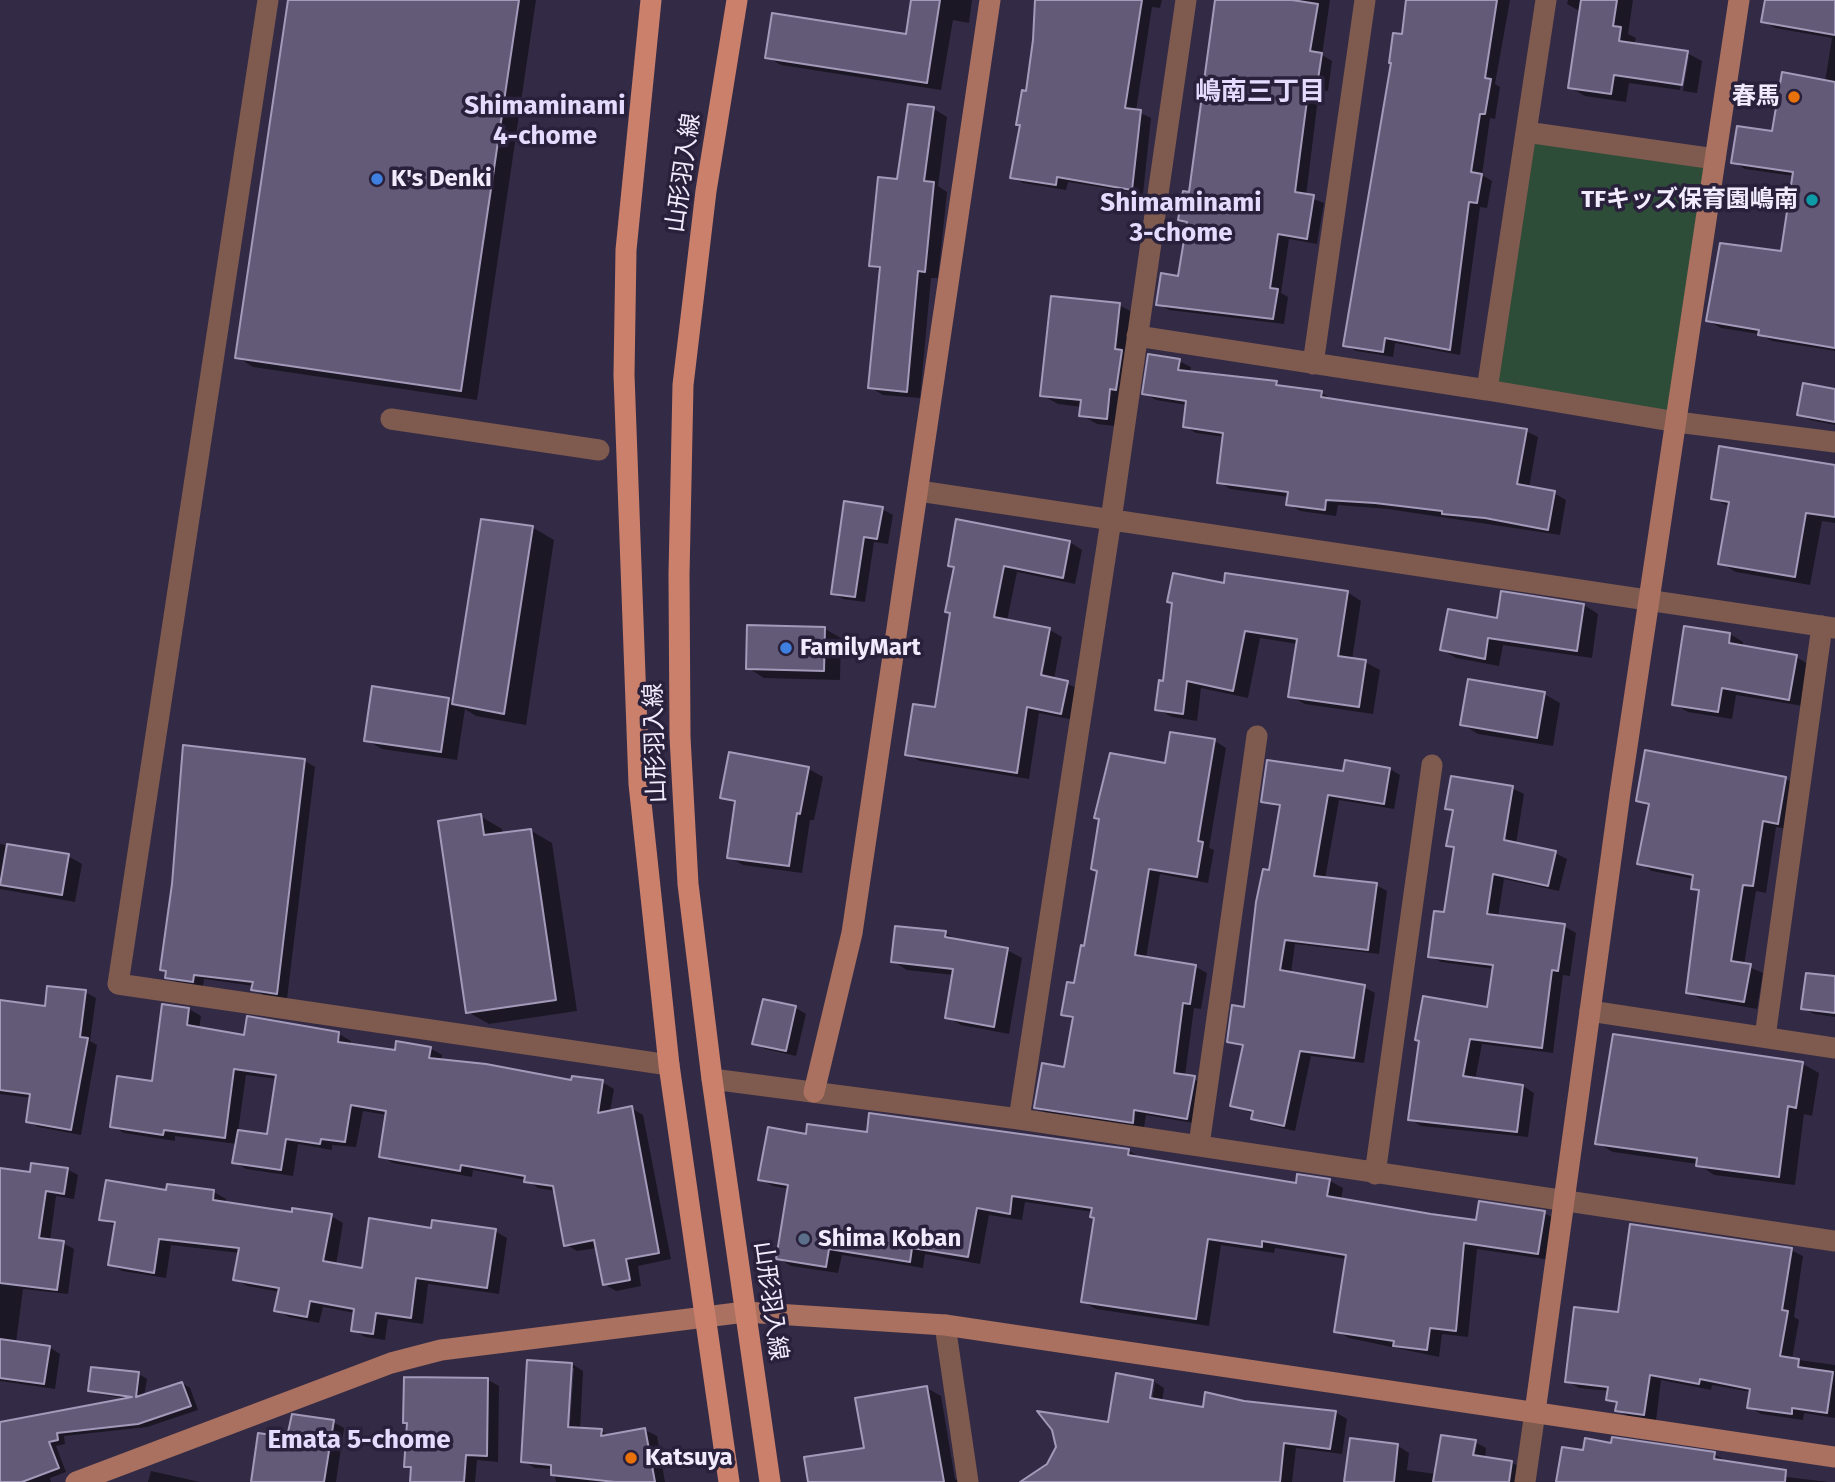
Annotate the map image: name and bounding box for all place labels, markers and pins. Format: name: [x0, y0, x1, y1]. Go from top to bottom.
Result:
place label: 春馬: [1732, 83, 1780, 111]
marker: 春馬: [1786, 89, 1802, 105]
place label: K's Denki: [391, 165, 492, 193]
marker: K's Denki: [369, 171, 385, 187]
place label: TFキッズ保育園嶋南: [1581, 186, 1798, 214]
marker: TFキッズ保育園嶋南: [1804, 192, 1820, 208]
place label: FamilyMart: [800, 634, 921, 662]
marker: FamilyMart: [778, 640, 794, 656]
place label: Shima Koban: [818, 1225, 961, 1253]
marker: Shima Koban: [796, 1231, 812, 1247]
place label: Katsuya: [645, 1444, 733, 1472]
marker: Katsuya: [623, 1450, 639, 1466]

